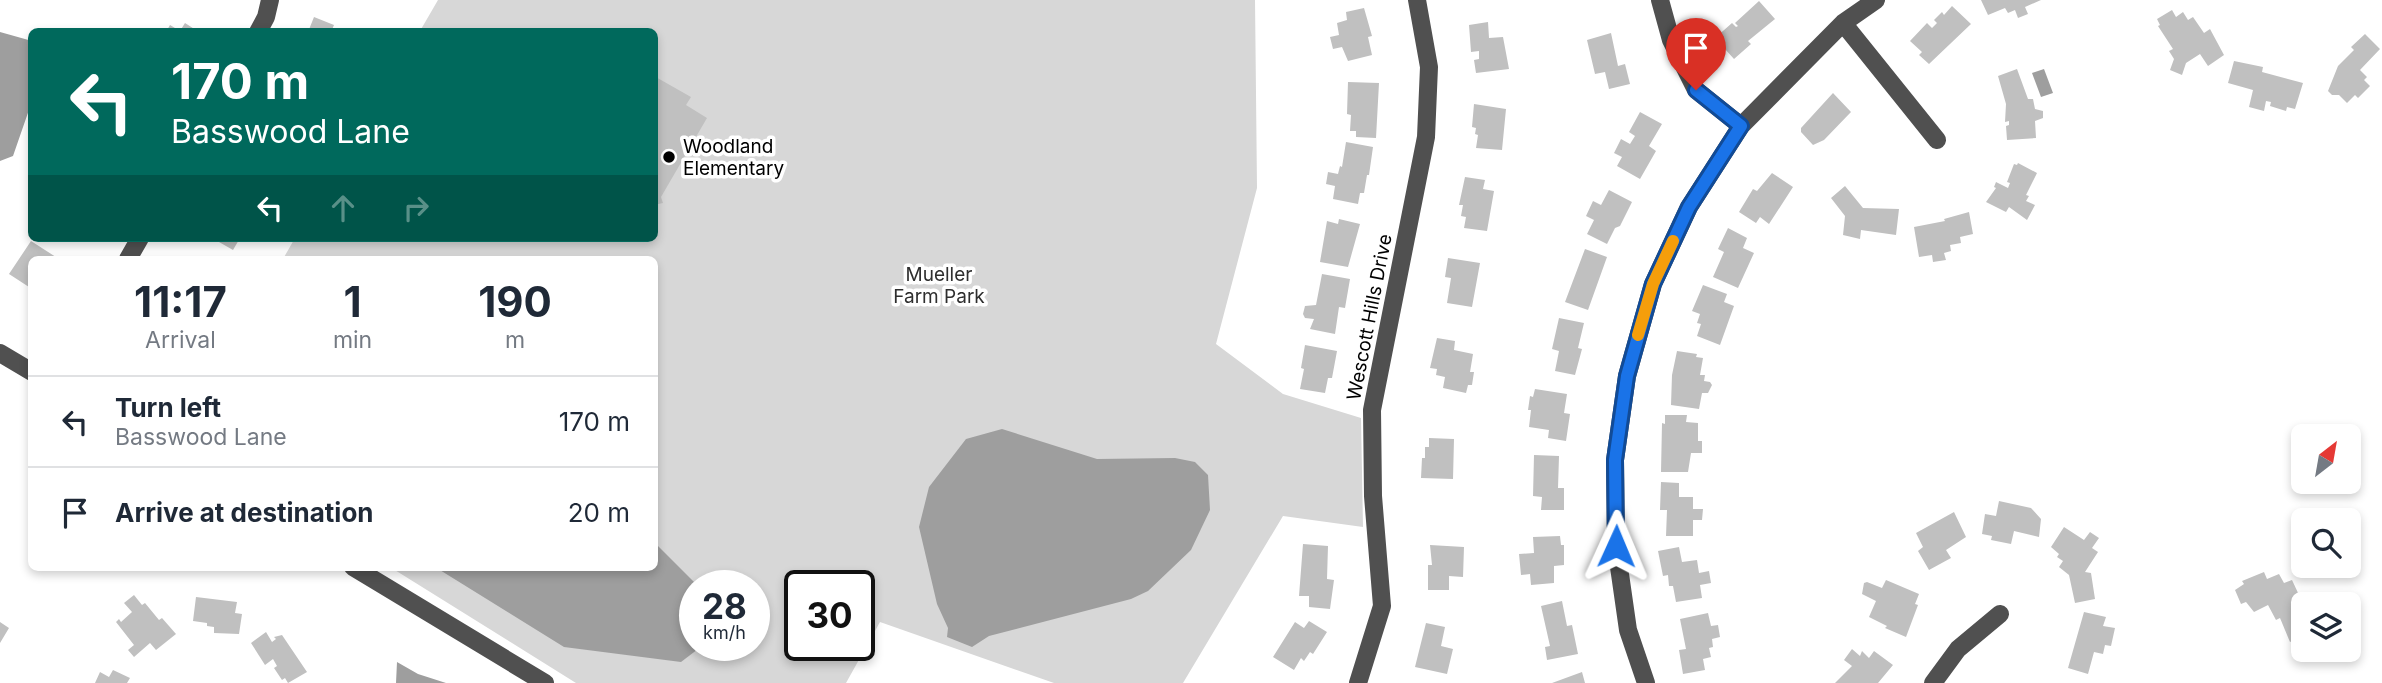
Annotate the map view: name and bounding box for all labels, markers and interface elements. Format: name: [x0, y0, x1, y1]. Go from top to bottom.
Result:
pin: [1666, 18, 1726, 90]
icon: arrive: [1677, 29, 1715, 67]
text: 170 m: [171, 52, 309, 111]
icon: left: [56, 56, 147, 147]
text: Basswood Lane: [171, 112, 410, 151]
place label: Woodland Elementary: [683, 135, 784, 180]
marker: Woodland Elementary: [661, 149, 677, 165]
icon: left: [251, 189, 289, 227]
icon: ahead: [324, 189, 362, 227]
icon: right: [397, 189, 435, 227]
street label: Wescott Hills Drive: [1342, 232, 1397, 402]
park label: Mueller Farm Park: [893, 263, 985, 308]
text: 11:17: [134, 276, 227, 327]
text: 1: [343, 276, 362, 327]
text: 190: [478, 276, 552, 327]
text: Arrival: [145, 326, 216, 354]
text: min: [333, 326, 372, 354]
text: m: [505, 326, 525, 354]
text: Turn left: [115, 392, 221, 423]
icon: left: [56, 403, 94, 441]
text: 170 m: [559, 406, 630, 437]
text: Basswood Lane: [115, 423, 287, 451]
north arrow: [2291, 424, 2361, 494]
map controls: [2291, 424, 2361, 662]
icon: arrive: [56, 494, 94, 532]
text: Arrive at destination: [115, 497, 374, 528]
text: 20 m: [568, 497, 630, 528]
button: search: [2291, 508, 2361, 578]
position arrow: [1579, 509, 1653, 583]
speed limit sign: 30: [784, 570, 875, 661]
text: 28: [702, 585, 747, 627]
button: layers: [2291, 592, 2361, 662]
text: km/h: [703, 622, 746, 643]

